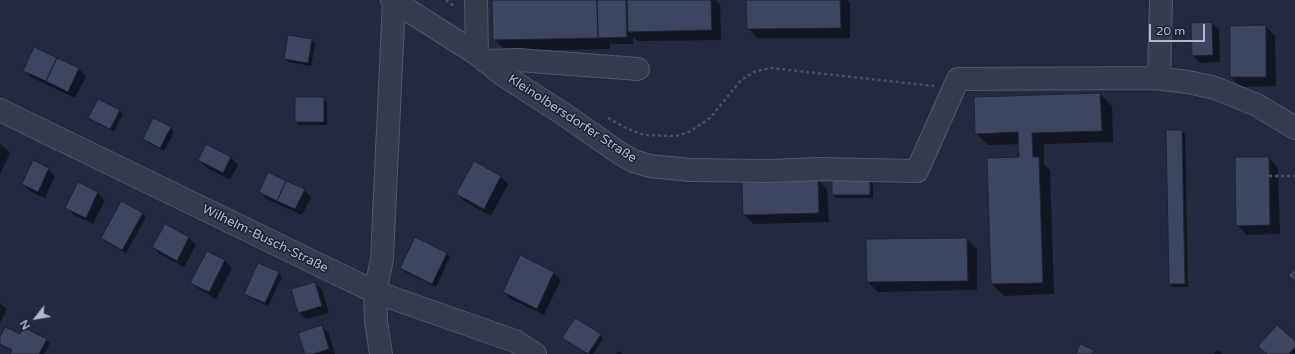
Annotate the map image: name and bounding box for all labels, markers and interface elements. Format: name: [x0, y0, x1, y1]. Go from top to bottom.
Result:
scale bar: [1151, 16, 1207, 42]
text: 20 m: [1156, 24, 1185, 38]
street label: Kleinolbersdorfer Straße: [505, 72, 639, 166]
street label: Wilhelm-Busch-Straße: [199, 202, 331, 276]
north arrow: [16, 298, 56, 338]
text: N: [17, 317, 33, 332]

